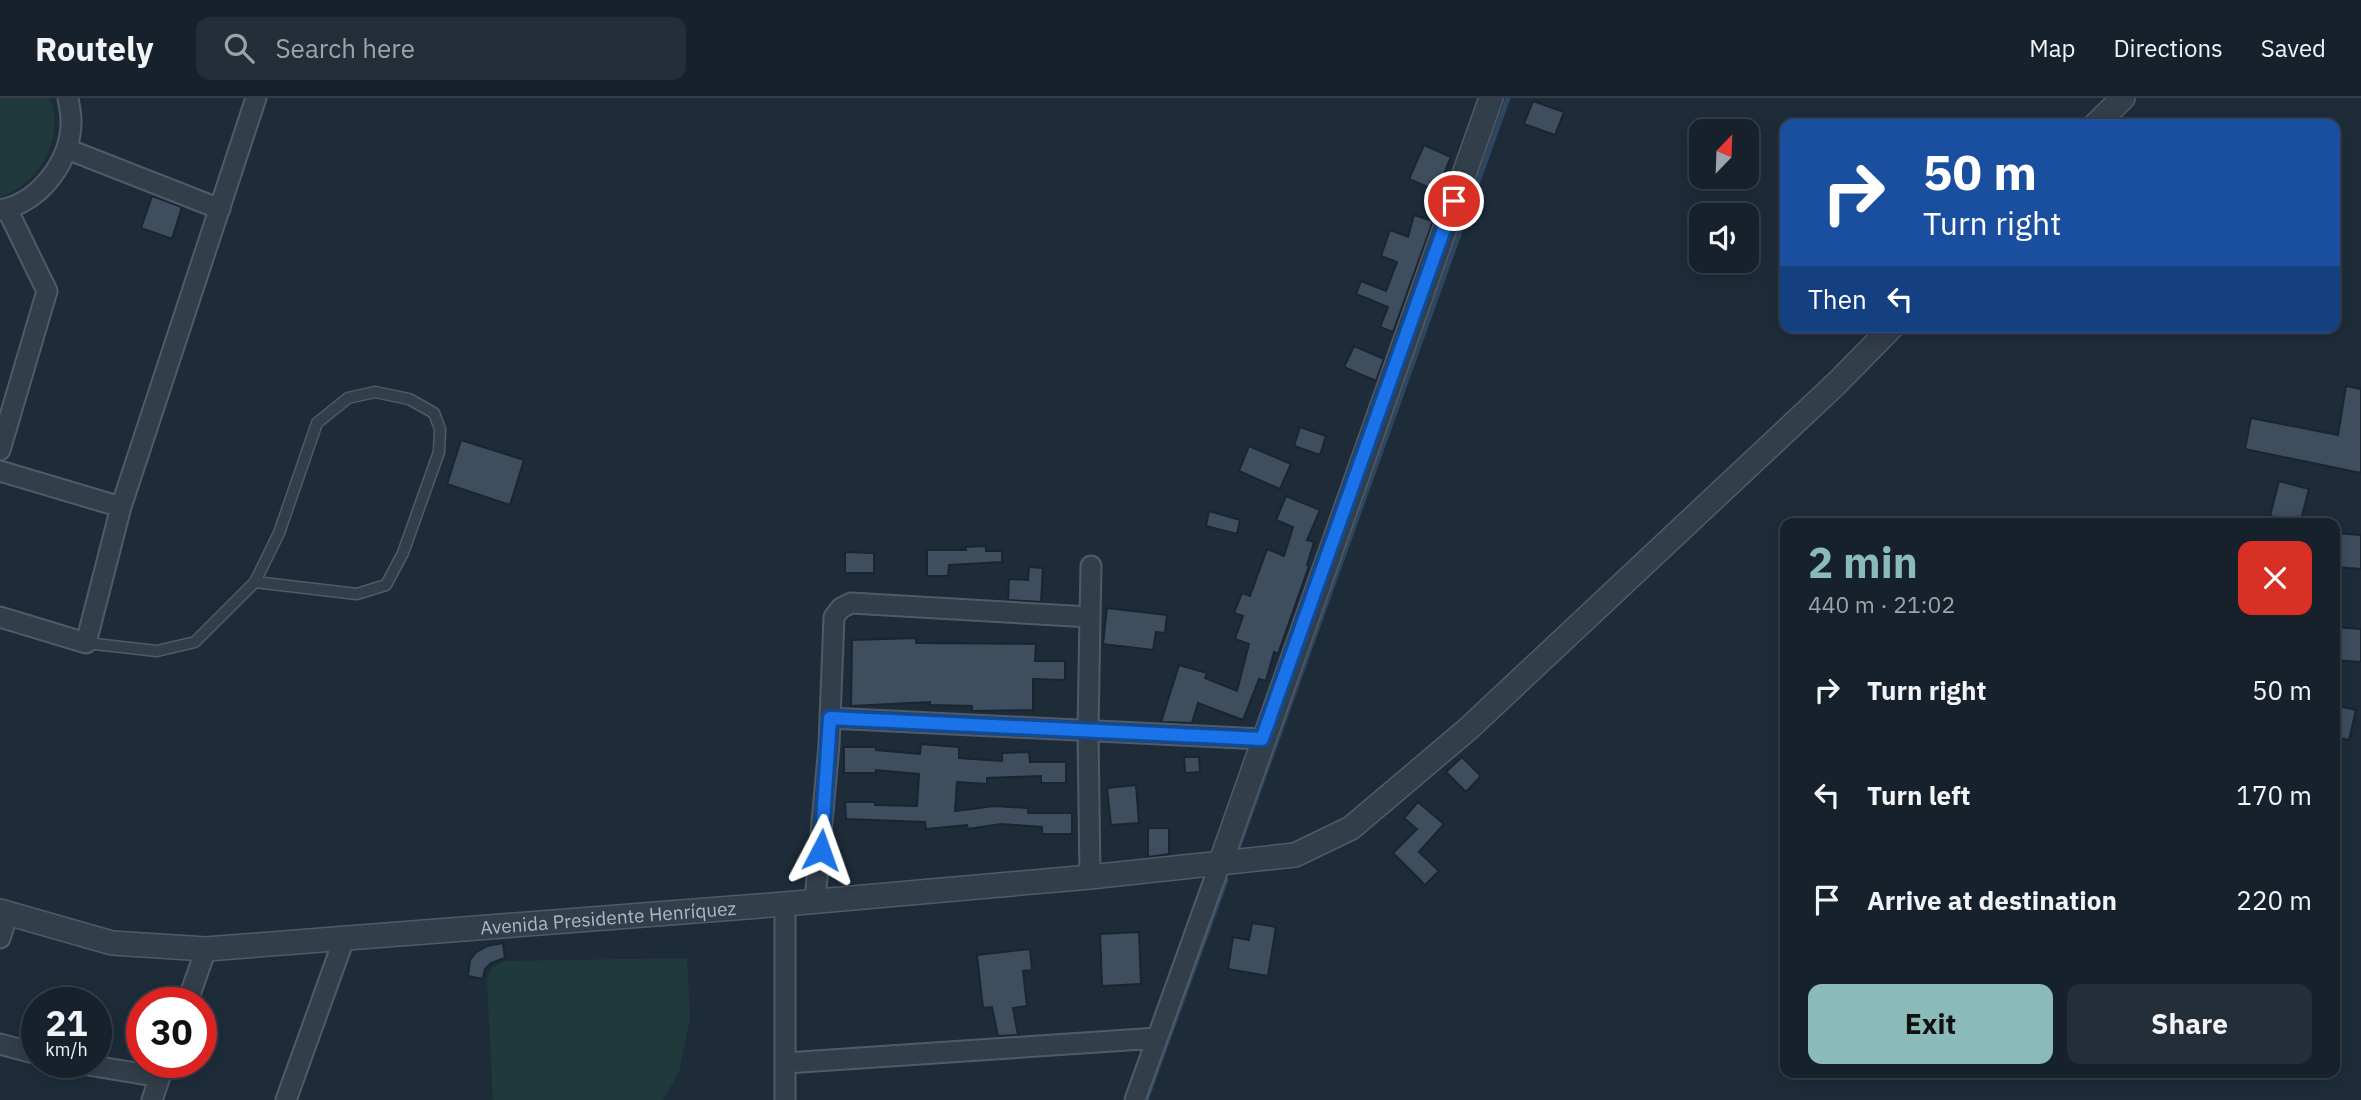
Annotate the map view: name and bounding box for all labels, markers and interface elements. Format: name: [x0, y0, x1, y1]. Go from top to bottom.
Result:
search box: [196, 17, 686, 80]
text: Routely: [35, 27, 154, 70]
icon: search: [220, 29, 258, 67]
text: Search here: [276, 31, 415, 65]
text: Map: [2029, 32, 2075, 64]
text: Directions: [2113, 32, 2223, 64]
text: Saved: [2261, 32, 2326, 64]
north arrow: [1689, 119, 1759, 189]
map controls: [1689, 119, 1759, 273]
text: 50 m: [1923, 140, 2037, 203]
icon: right: [1808, 147, 1899, 238]
pin: [1424, 171, 1484, 231]
icon: arrive: [1435, 182, 1473, 220]
text: Turn right: [1923, 202, 2061, 244]
button: sound: [1689, 203, 1759, 273]
icon: left: [1881, 280, 1919, 318]
text: Then: [1808, 282, 1867, 316]
text: 2 min: [1808, 535, 1918, 590]
button: close: [2238, 541, 2312, 615]
text: 440 m · 21:02: [1808, 589, 1955, 619]
icon: right: [1808, 671, 1846, 709]
text: Turn right: [1867, 673, 1986, 707]
text: 50 m: [2252, 673, 2312, 707]
icon: left: [1808, 776, 1846, 814]
text: Turn left: [1867, 778, 1970, 812]
text: 170 m: [2236, 778, 2312, 812]
position arrow: [784, 813, 858, 887]
icon: arrive: [1808, 881, 1846, 919]
text: Arrive at destination: [1867, 883, 2117, 917]
text: 220 m: [2236, 883, 2312, 917]
street label: Avenida Presidente Henríquez: [479, 896, 737, 940]
button: Exit: [1808, 984, 2053, 1064]
button: Share: [2067, 984, 2312, 1064]
speed limit sign: 30: [126, 987, 217, 1078]
text: 21: [45, 1000, 88, 1046]
text: km/h: [45, 1038, 88, 1061]

